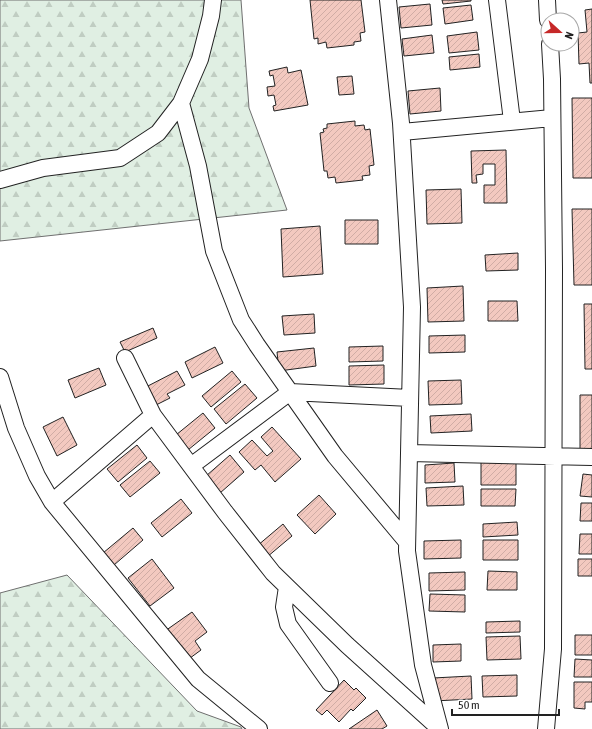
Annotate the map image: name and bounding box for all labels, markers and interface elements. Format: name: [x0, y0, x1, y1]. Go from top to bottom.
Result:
north arrow: [540, 12, 580, 52]
text: N: [563, 30, 576, 41]
scale bar: [452, 691, 559, 717]
text: 50 m: [458, 698, 480, 712]

